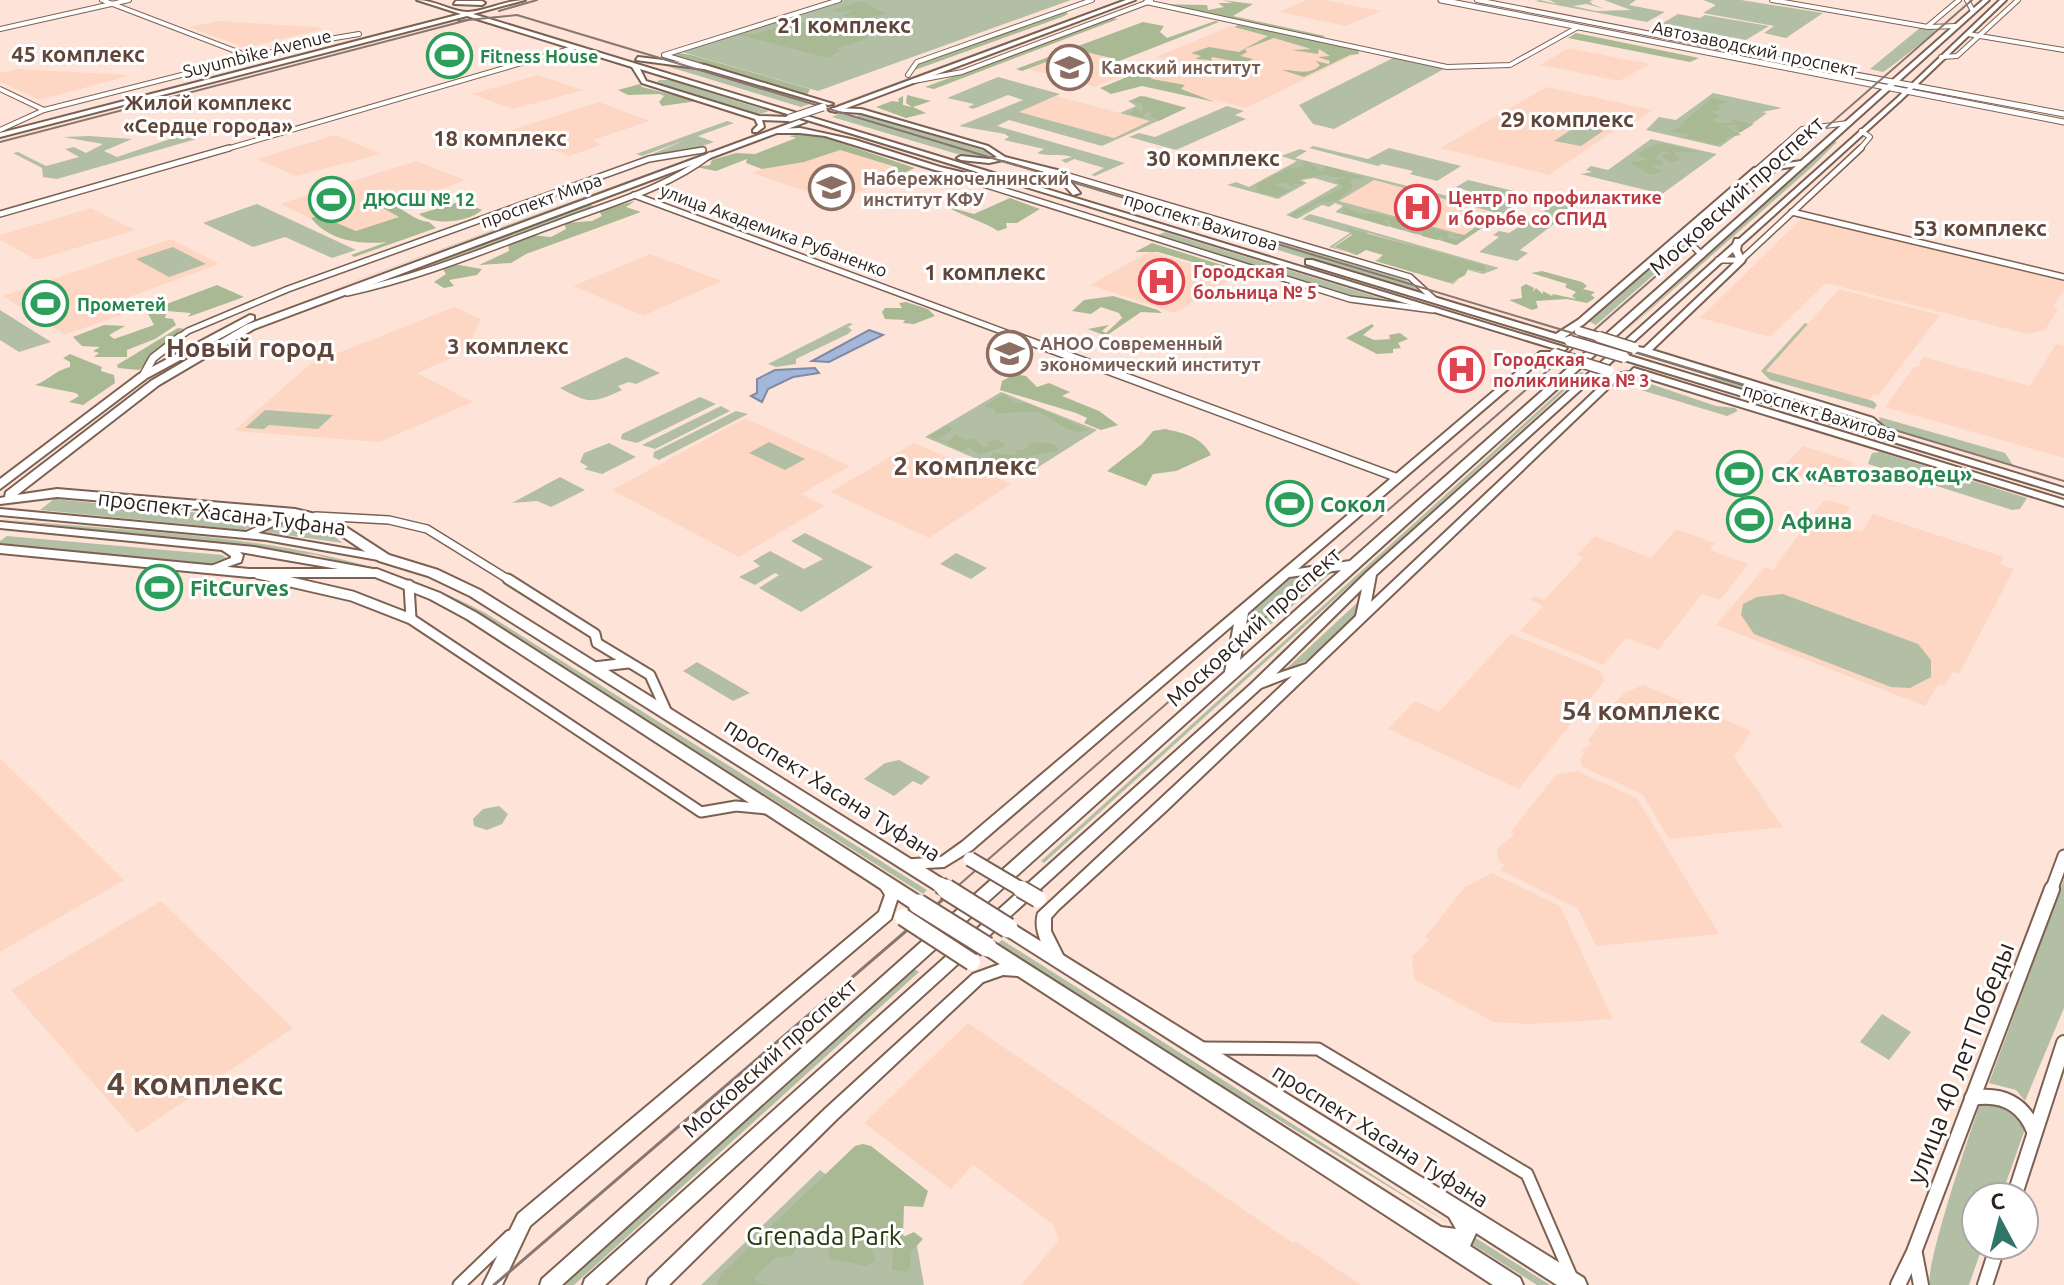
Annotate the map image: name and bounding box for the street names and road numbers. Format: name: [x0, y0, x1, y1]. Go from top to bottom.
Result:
street label: Автозаводский проспект: [1651, 16, 1859, 80]
street label: Suyumbike Avenue: [181, 25, 333, 81]
street label: Московский проспект: [1644, 110, 1828, 280]
street label: проспект Мира: [478, 169, 604, 231]
street label: улица Академика Рубаненко: [658, 180, 890, 280]
street label: проспект Вахитова: [1122, 188, 1280, 254]
street label: проспект Вахитова: [1741, 379, 1899, 445]
street label: проспект Хасана Туфана: [96, 484, 348, 540]
street label: Московский проспект: [1161, 541, 1345, 711]
street label: проспект Хасана Туфана: [720, 712, 946, 866]
street label: улица 40 лет Победы: [1900, 938, 2020, 1188]
street label: Московский проспект: [677, 972, 861, 1142]
street label: проспект Хасана Туфана: [1268, 1058, 1494, 1212]

